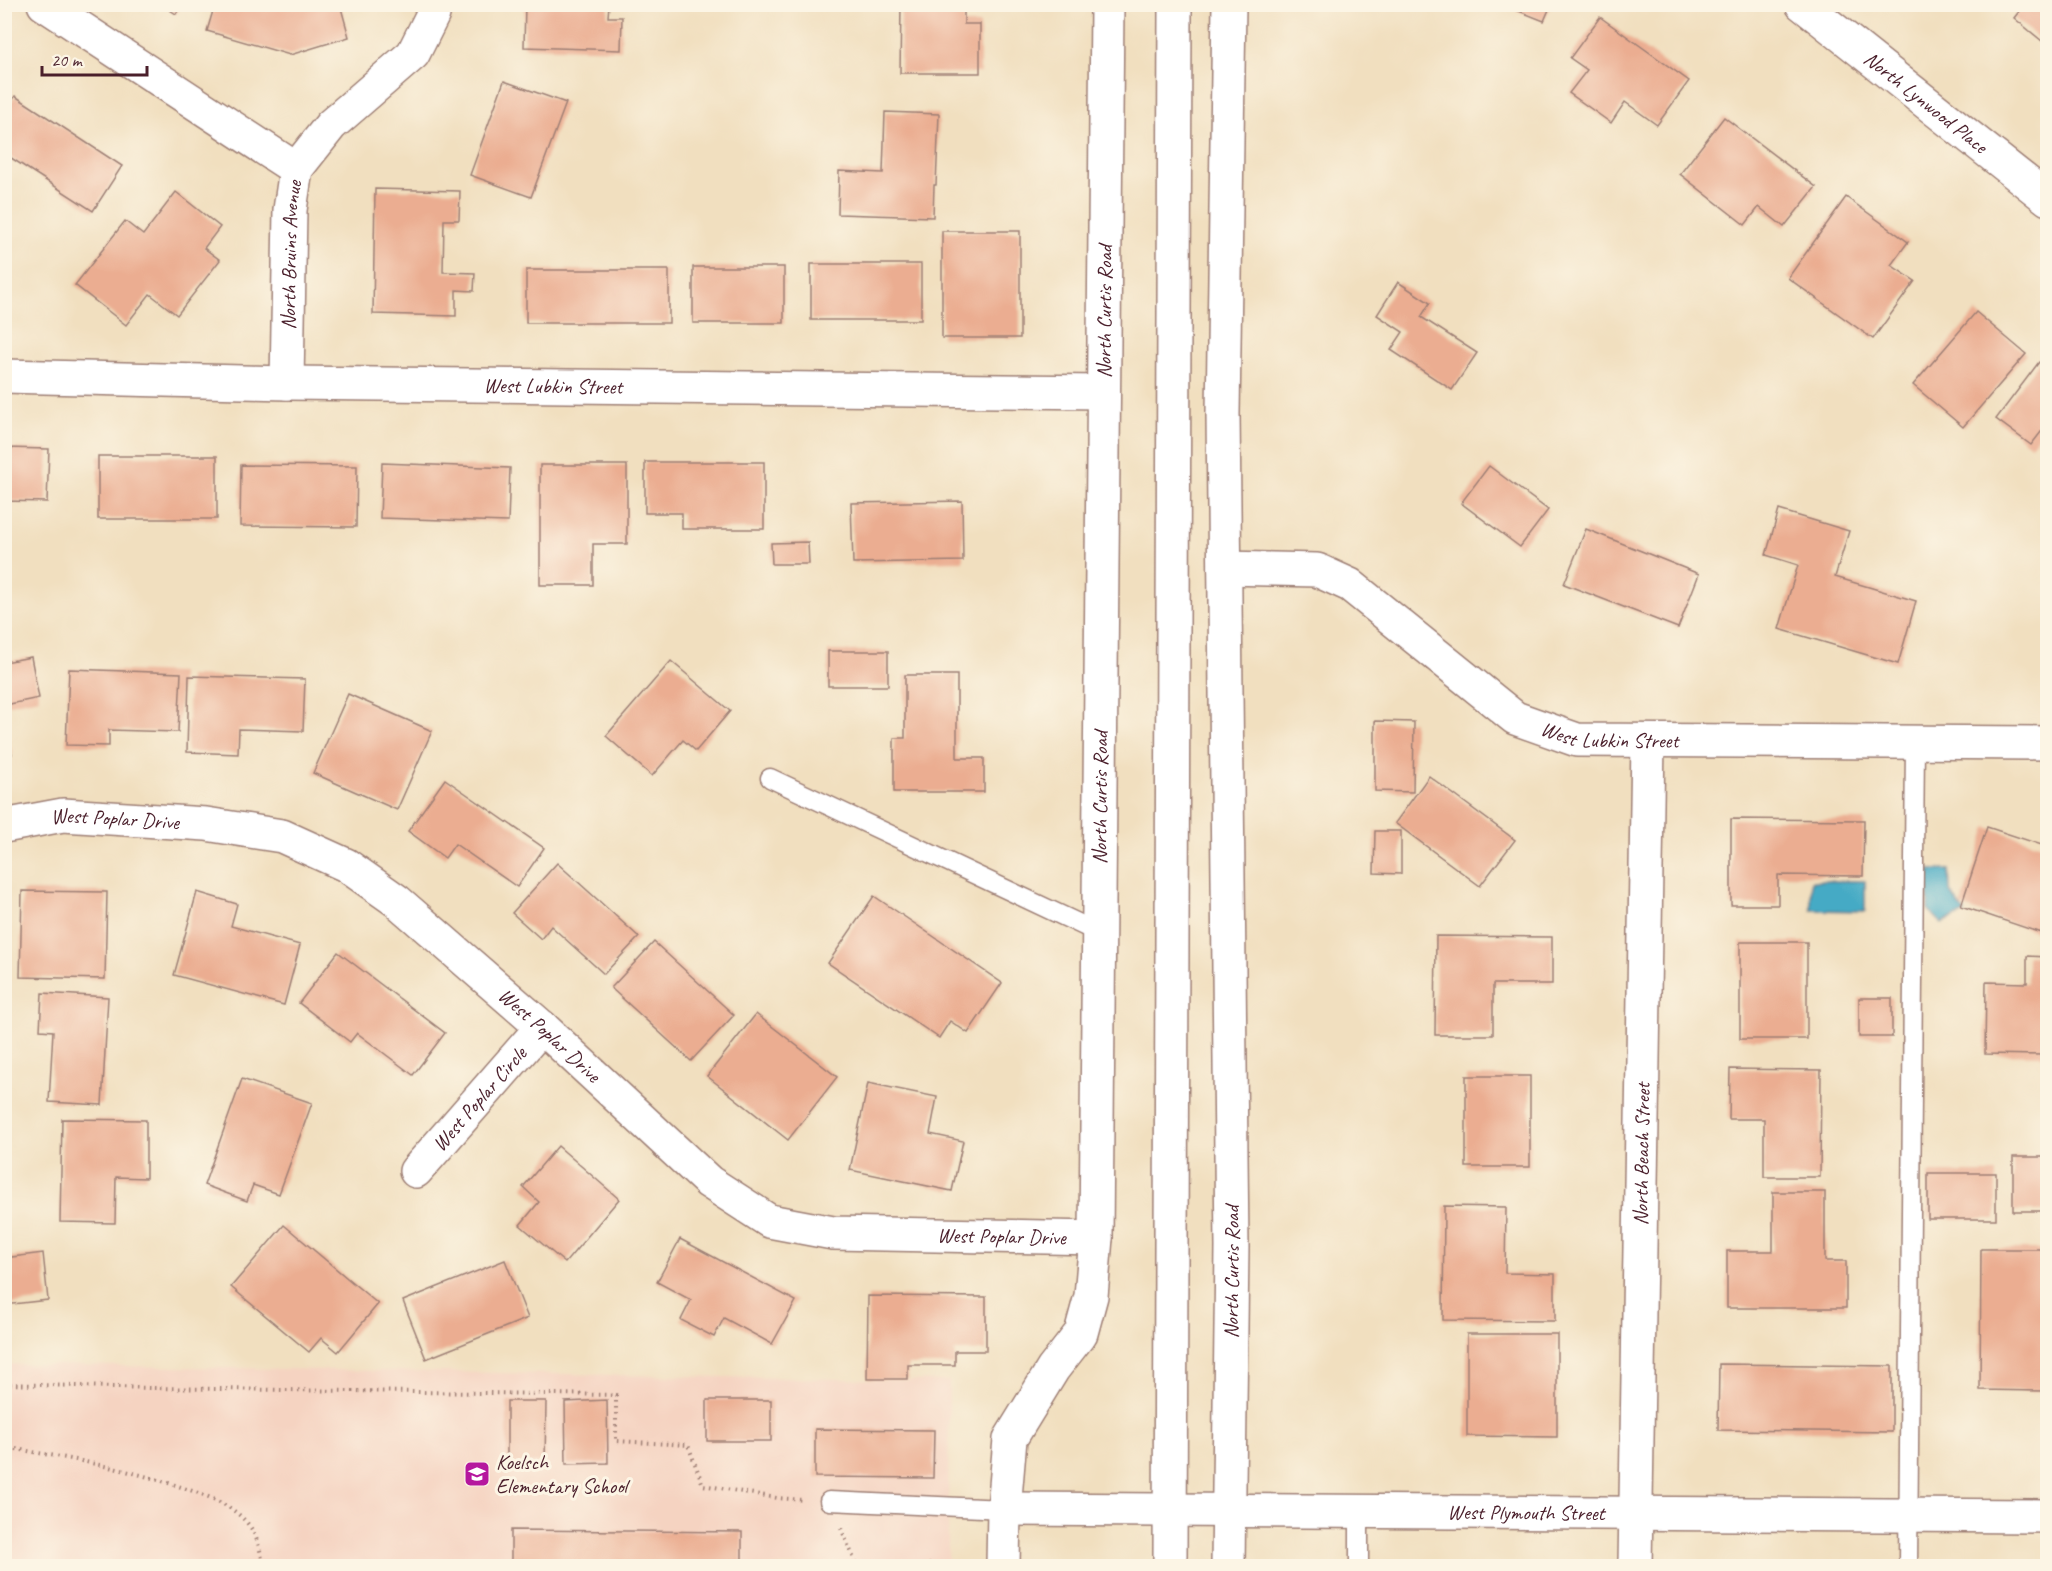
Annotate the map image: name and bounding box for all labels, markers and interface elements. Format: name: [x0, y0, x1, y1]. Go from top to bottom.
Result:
scale bar: [42, 39, 147, 77]
street label: North Lynwood Place: [1859, 45, 1995, 160]
text: 20 m: [51, 49, 84, 71]
street label: North Bruins Avenue: [275, 178, 307, 330]
street label: North Curtis Road: [1091, 241, 1118, 378]
street label: West Lubkin Street: [483, 372, 624, 400]
street label: West Lubkin Street: [1537, 715, 1681, 754]
street label: North Curtis Road: [1086, 727, 1114, 864]
street label: West Poplar Drive: [48, 801, 181, 835]
street label: West Poplar Drive: [493, 982, 607, 1089]
street label: West Poplar Circle: [427, 1040, 533, 1156]
street label: North Beach Street: [1627, 1081, 1656, 1225]
street label: North Curtis Road: [1218, 1202, 1245, 1339]
street label: West Poplar Drive: [937, 1222, 1067, 1250]
place label: Koelsch Elementary School: [496, 1449, 631, 1499]
school or university icon: Koelsch Elementary School: [462, 1459, 492, 1489]
street label: West Plymouth Street: [1447, 1499, 1607, 1526]

